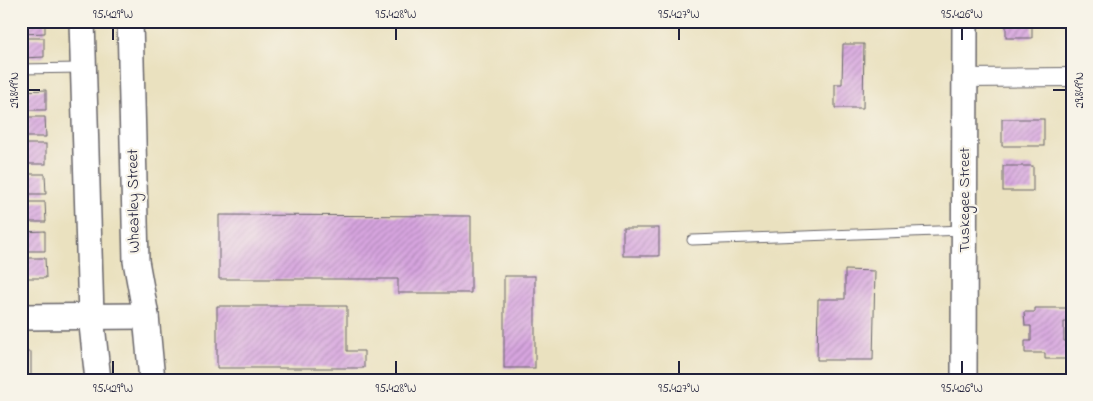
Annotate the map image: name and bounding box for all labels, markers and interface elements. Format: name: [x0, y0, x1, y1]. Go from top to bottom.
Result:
text: 95.429°W: [93, 6, 133, 24]
text: 95.428°W: [376, 6, 416, 24]
text: 95.427°W: [658, 6, 700, 24]
text: 95.426°W: [941, 6, 983, 24]
text: 29.849°N: [6, 72, 24, 108]
text: 29.849°N: [1071, 72, 1089, 108]
street label: Tuskegee Street: [953, 147, 977, 253]
street label: Wheatley Street: [121, 148, 147, 253]
text: 95.429°W: [93, 380, 133, 398]
text: 95.428°W: [376, 380, 416, 398]
text: 95.427°W: [658, 380, 700, 398]
text: 95.426°W: [941, 380, 983, 398]

